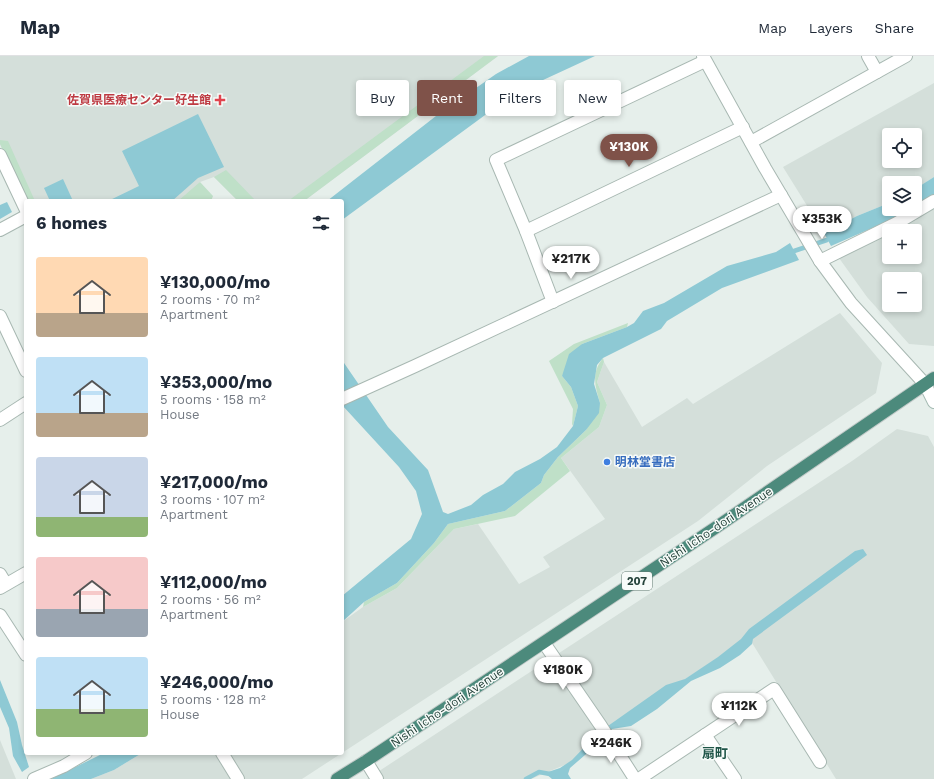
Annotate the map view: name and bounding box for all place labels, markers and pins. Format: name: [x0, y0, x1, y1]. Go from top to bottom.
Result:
place label: 佐賀県医療センター好生館: [67, 93, 211, 107]
marker: 佐賀県医療センター好生館: [214, 94, 226, 106]
pin: ¥130K: [601, 134, 657, 168]
pin: ¥353K: [794, 206, 850, 240]
pin: ¥217K: [543, 246, 599, 280]
place label: 明林堂書店: [615, 455, 675, 469]
marker: 明林堂書店: [602, 457, 612, 467]
pin: ¥180K: [535, 657, 591, 691]
pin: ¥112K: [711, 693, 767, 727]
pin: ¥246K: [583, 730, 639, 764]

